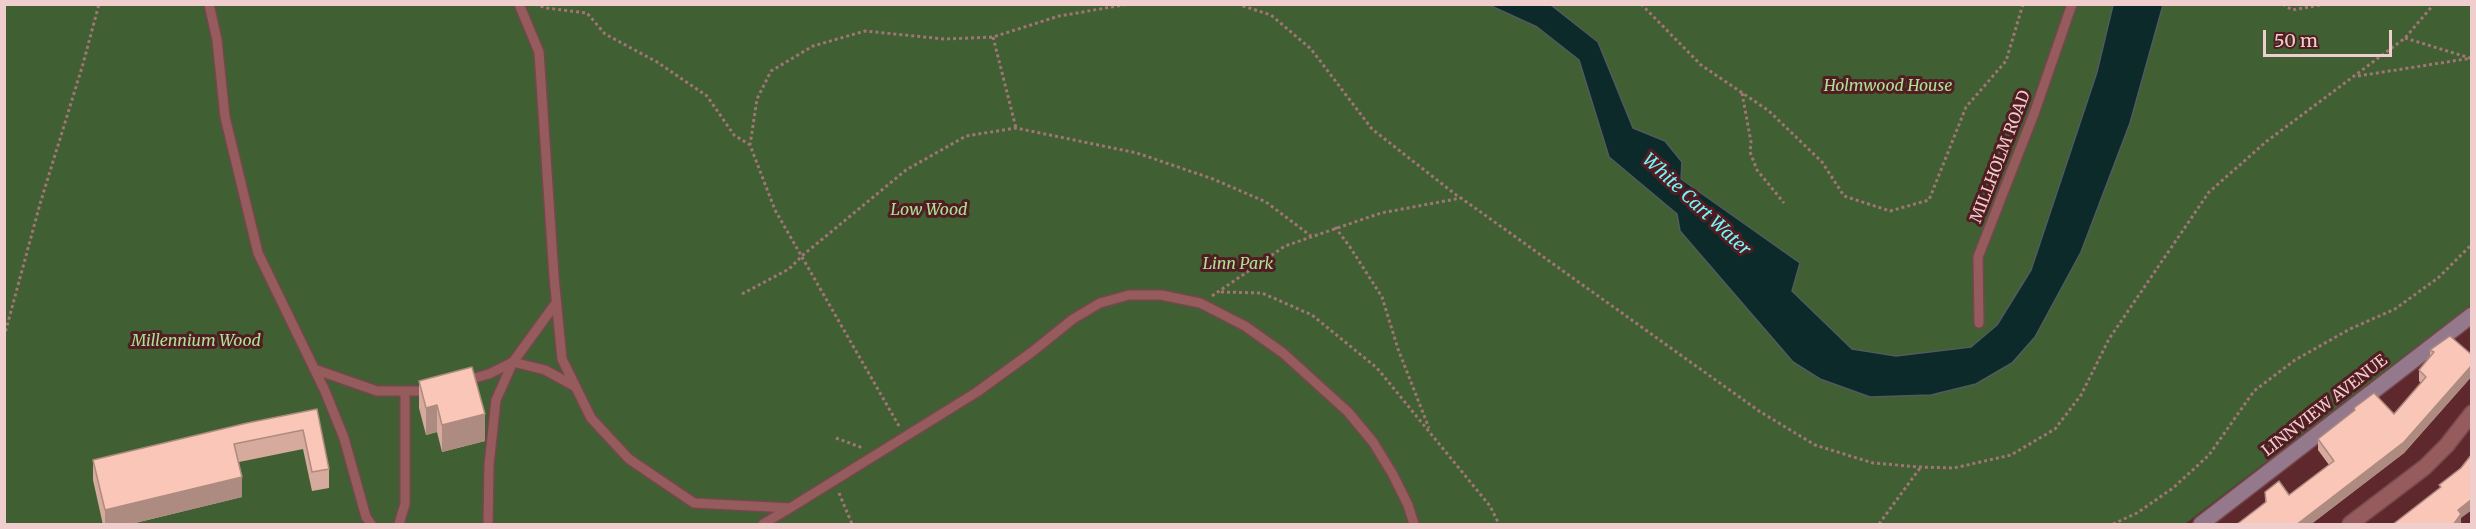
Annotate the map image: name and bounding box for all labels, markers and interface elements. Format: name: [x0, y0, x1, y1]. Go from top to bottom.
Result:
scale bar: [2266, 18, 2395, 56]
text: 50 m: [2274, 29, 2318, 52]
park label: Holmwood House: [1824, 76, 1952, 96]
street label: MILLHOLM ROAD: [1967, 88, 2035, 226]
water label: White Cart Water: [1637, 149, 1755, 261]
park label: Low Wood: [891, 200, 967, 220]
park label: Linn Park: [1203, 254, 1273, 274]
park label: Millennium Wood: [131, 331, 261, 351]
street label: LINNVIEW AVENUE: [2259, 351, 2391, 461]

